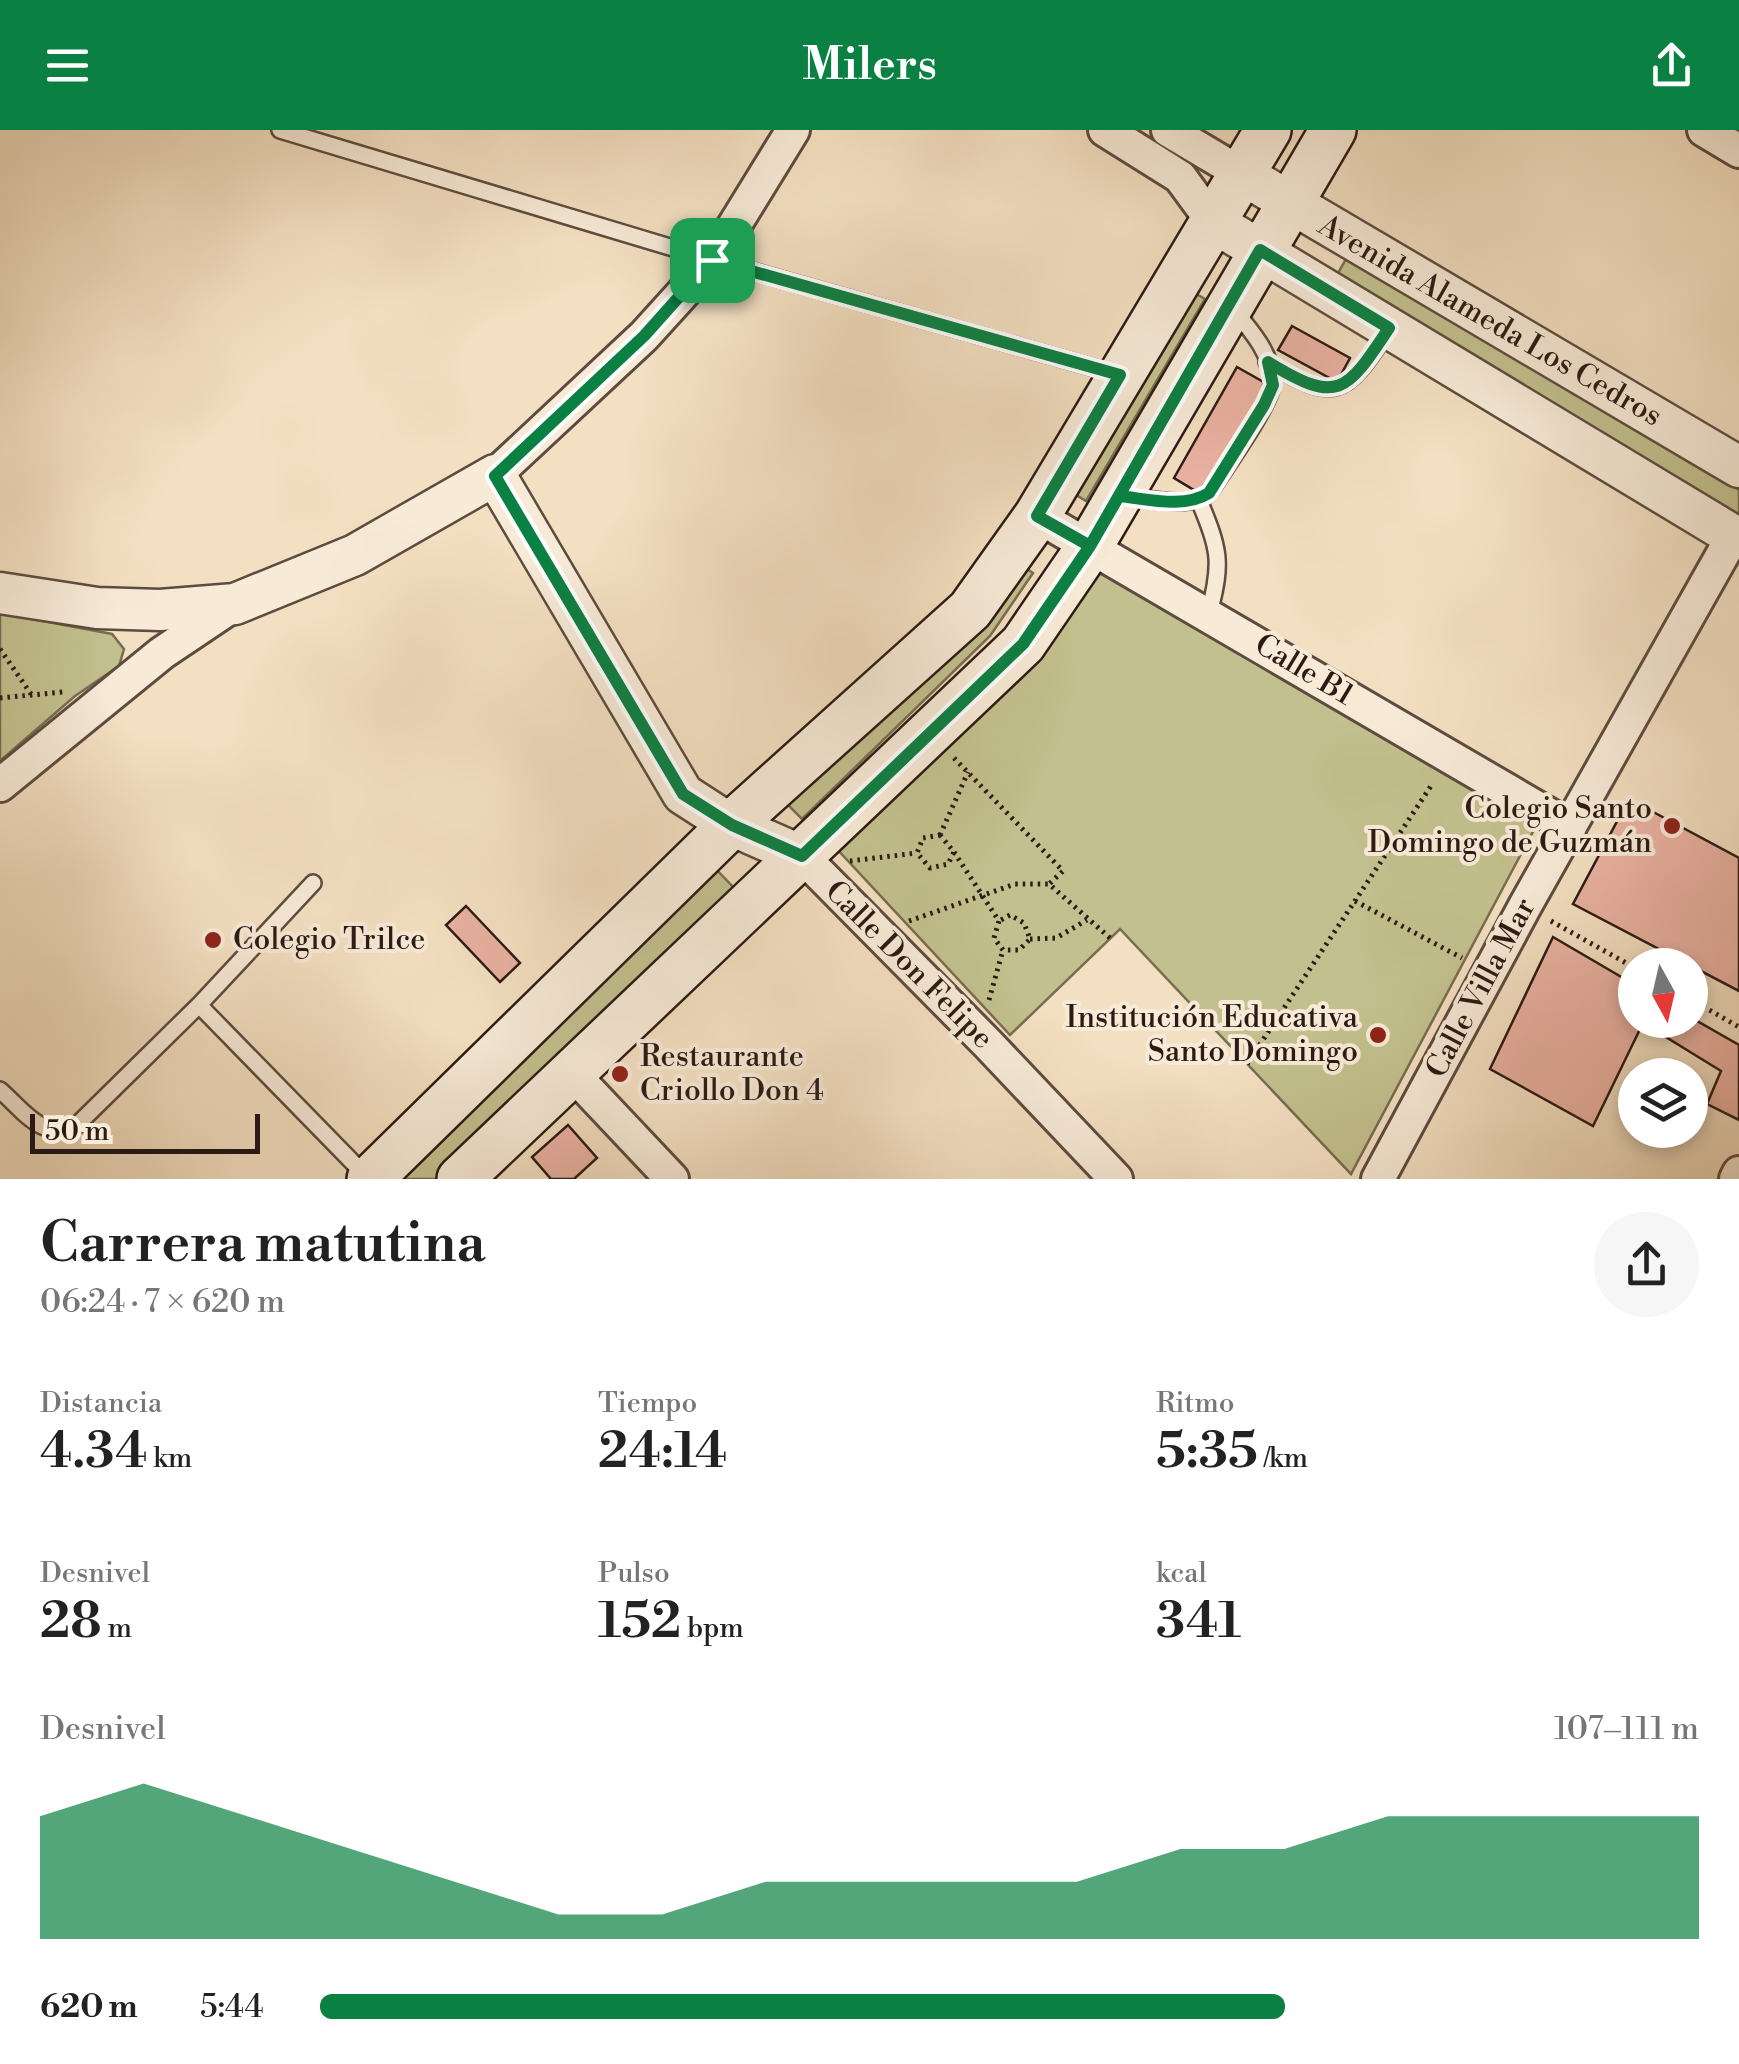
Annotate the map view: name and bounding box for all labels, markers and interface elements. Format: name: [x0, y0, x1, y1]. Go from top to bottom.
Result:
text: Milers: [802, 37, 937, 94]
icon: menu: [40, 38, 95, 93]
icon: share: [1644, 38, 1699, 93]
street label: Avenida Alameda Los Cedros: [1310, 206, 1669, 435]
pin: [670, 218, 755, 303]
icon: arrive: [685, 233, 740, 288]
street label: Calle B1: [1248, 626, 1361, 714]
place label: Colegio Santo Domingo de Guzmán: [1368, 790, 1652, 862]
marker: Colegio Santo Domingo de Guzmán: [1661, 815, 1683, 837]
street label: Calle Don Felipe: [817, 873, 1001, 1057]
street label: Calle Villa Mar: [1418, 892, 1544, 1084]
place label: Colegio Trilce: [233, 921, 425, 959]
marker: Colegio Trilce: [202, 929, 224, 951]
north arrow: [1618, 948, 1708, 1038]
map controls: [1618, 948, 1708, 1148]
place label: Institución Educativa Santo Domingo: [1066, 999, 1359, 1071]
marker: Institución Educativa Santo Domingo: [1367, 1024, 1389, 1046]
place label: Restaurante Criollo Don 4: [640, 1038, 824, 1110]
button: layers: [1618, 1058, 1708, 1148]
marker: Restaurante Criollo Don 4: [609, 1063, 631, 1085]
scale bar: [30, 1109, 260, 1154]
text: 50 m: [45, 1114, 109, 1149]
text: Carrera matutina: [40, 1210, 486, 1279]
button: share: [1594, 1212, 1699, 1317]
text: 06:24 · 7 × 620 m: [40, 1282, 285, 1322]
text: Distancia: [40, 1386, 162, 1421]
text: Tiempo: [598, 1386, 697, 1421]
text: Ritmo: [1156, 1386, 1234, 1421]
text: 4.34: [40, 1421, 147, 1483]
text: 24:14: [598, 1421, 727, 1483]
text: 5:35: [1156, 1421, 1258, 1483]
text: km: [147, 1441, 192, 1476]
text: /km: [1258, 1441, 1308, 1476]
text: Desnivel: [40, 1556, 150, 1591]
text: Pulso: [598, 1556, 670, 1591]
text: kcal: [1156, 1556, 1207, 1591]
text: 28: [40, 1591, 102, 1653]
text: 152: [598, 1591, 681, 1653]
text: 341: [1156, 1591, 1241, 1653]
text: m: [102, 1611, 132, 1646]
text: bpm: [681, 1611, 744, 1646]
text: Desnivel: [40, 1709, 166, 1749]
text: 107–111 m: [1554, 1709, 1699, 1749]
text: 620 m: [40, 1987, 138, 2027]
text: 5:44: [200, 1987, 264, 2027]

